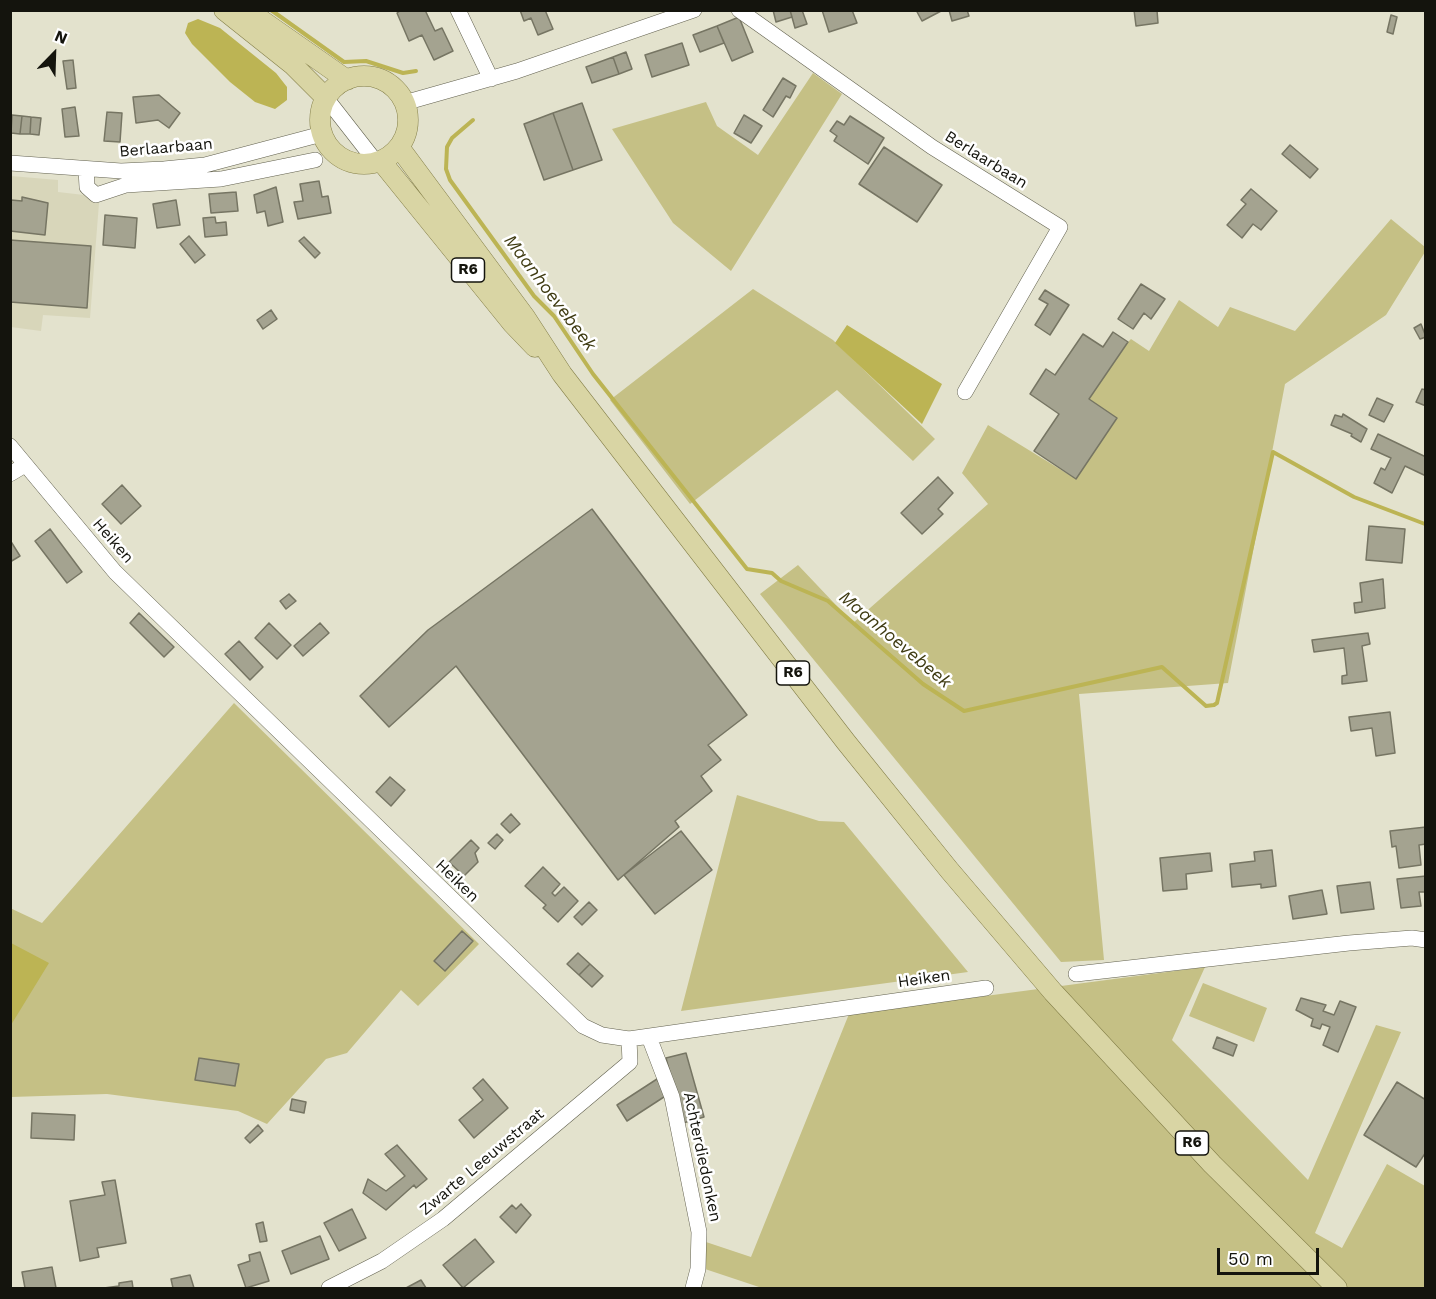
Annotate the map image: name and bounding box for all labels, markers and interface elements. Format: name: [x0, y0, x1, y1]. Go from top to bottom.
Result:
north arrow: [24, 24, 84, 84]
text: N: [52, 26, 70, 48]
street label: Berlaarbaan: [941, 127, 1031, 193]
street label: Berlaarbaan: [118, 134, 214, 162]
water label: Maanhoevebeek: [499, 230, 601, 356]
road number: R6: [452, 258, 484, 282]
street label: Heiken: [88, 515, 138, 567]
water label: Maanhoevebeek: [834, 587, 956, 693]
road number: R6: [776, 661, 810, 685]
street label: Heiken: [431, 856, 483, 906]
street label: Heiken: [896, 966, 952, 992]
street label: Achterdiedonken: [679, 1090, 725, 1224]
street label: Zwarte Leeuwstraat: [416, 1104, 548, 1220]
road number: R6: [1176, 1131, 1208, 1155]
scale bar: [1220, 1236, 1322, 1274]
text: 50 m: [1228, 1248, 1273, 1269]

